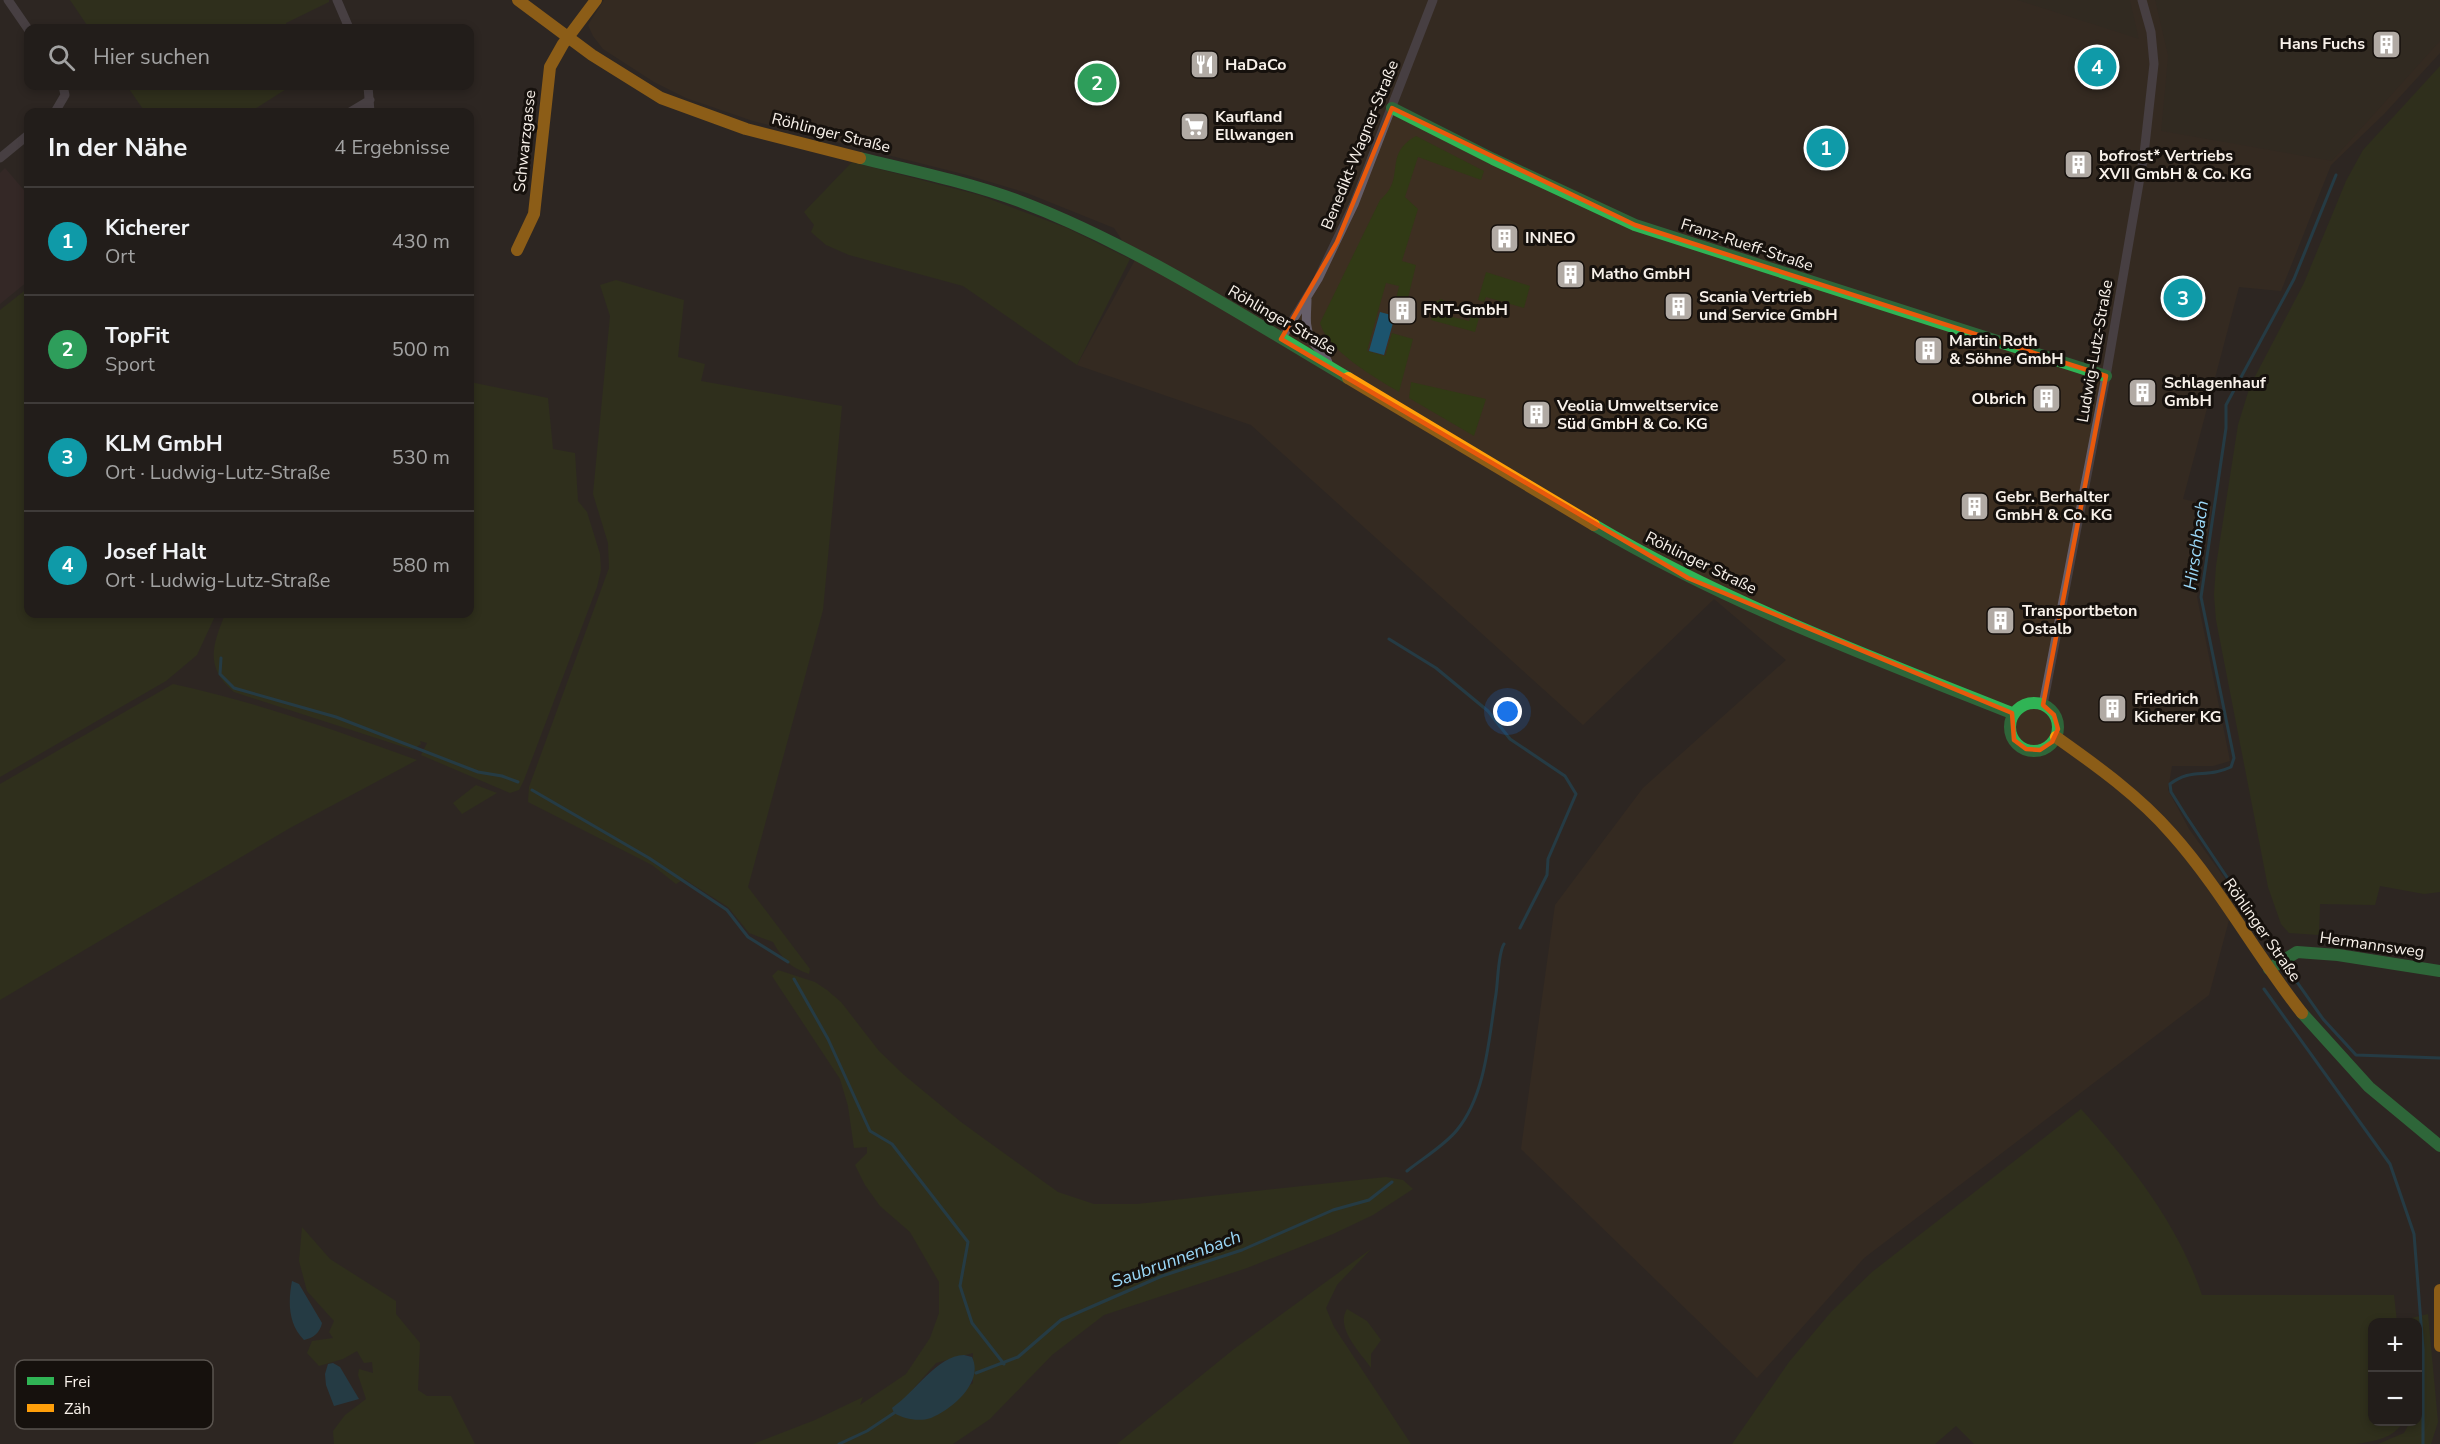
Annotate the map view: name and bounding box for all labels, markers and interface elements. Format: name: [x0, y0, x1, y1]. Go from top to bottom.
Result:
search box: [24, 24, 474, 90]
building icon: Hans Fuchs: [2370, 28, 2402, 60]
place label: Hans Fuchs: [2280, 33, 2365, 55]
icon: search: [45, 41, 78, 74]
text: Hier suchen: [93, 42, 210, 72]
pin: 4: [2078, 44, 2116, 90]
restaurant icon: HaDaCo: [1188, 49, 1220, 81]
place label: HaDaCo: [1225, 54, 1287, 76]
street label: Benedikt-Wagner-Straße: [1316, 57, 1404, 233]
pin: 2: [1078, 60, 1116, 106]
street label: Schwarzgasse: [509, 89, 541, 193]
place label: Kaufland Ellwangen: [1215, 106, 1294, 146]
street label: Röhlinger Straße: [769, 108, 893, 158]
supermarket icon: Kaufland Ellwangen: [1178, 110, 1210, 142]
pin: 1: [1806, 126, 1846, 170]
text: In der Nähe: [48, 130, 187, 165]
text: 4 Ergebnisse: [334, 134, 450, 161]
place label: bofrost* Vertriebs XVII GmbH & Co. KG: [2098, 145, 2252, 185]
building icon: bofrost* Vertriebs XVII GmbH & Co. KG: [2062, 149, 2094, 181]
text: Kicherer: [105, 213, 189, 243]
street label: Franz-Rueff-Straße: [1678, 213, 1816, 277]
building icon: INNEO: [1488, 222, 1520, 254]
place label: INNEO: [1525, 227, 1576, 249]
text: 1: [62, 228, 74, 255]
text: 430 m: [392, 228, 450, 255]
text: Ort: [105, 243, 135, 270]
building icon: Matho GmbH: [1554, 258, 1586, 290]
place label: Matho GmbH: [1591, 263, 1690, 285]
pin: 3: [2164, 276, 2202, 320]
street label: Ludwig-Lutz-Straße: [2072, 278, 2118, 424]
street label: Röhlinger Straße: [1224, 280, 1340, 360]
place label: Scania Vertrieb und Service GmbH: [1699, 286, 1838, 326]
building icon: Scania Vertrieb und Service GmbH: [1662, 290, 1694, 322]
building icon: FNT-GmbH: [1386, 294, 1418, 326]
place label: FNT-GmbH: [1423, 299, 1508, 321]
text: TopFit: [105, 321, 169, 351]
place label: Martin Roth & Söhne GmbH: [1949, 330, 2064, 370]
building icon: Martin Roth & Söhne GmbH: [1912, 334, 1944, 366]
text: 2: [62, 336, 74, 363]
text: 500 m: [392, 336, 450, 363]
text: Sport: [105, 351, 155, 378]
place label: Schlagenhauf GmbH: [2164, 372, 2267, 412]
building icon: Schlagenhauf GmbH: [2127, 376, 2159, 408]
building icon: Olbrich: [2031, 383, 2063, 415]
place label: Olbrich: [1971, 388, 2026, 410]
place label: Veolia Umweltservice Süd GmbH & Co. KG: [1556, 395, 1719, 435]
building icon: Veolia Umweltservice Süd GmbH & Co. KG: [1520, 399, 1552, 431]
text: KLM GmbH: [105, 429, 223, 459]
text: 3: [62, 444, 74, 471]
text: 530 m: [392, 444, 450, 471]
text: Ort · Ludwig-Lutz-Straße: [105, 459, 330, 486]
place label: Gebr. Berhalter GmbH & Co. KG: [1995, 486, 2113, 526]
building icon: Gebr. Berhalter GmbH & Co. KG: [1958, 490, 1990, 522]
water label: Hirschbach: [2178, 499, 2214, 591]
street label: Röhlinger Straße: [1641, 526, 1761, 600]
text: Josef Halt: [105, 537, 206, 567]
text: 4: [62, 552, 74, 579]
text: 580 m: [392, 552, 450, 579]
text: Ort · Ludwig-Lutz-Straße: [105, 567, 330, 594]
place label: Transportbeton Ostalb: [2022, 600, 2137, 640]
building icon: Transportbeton Ostalb: [1985, 604, 2017, 636]
place label: Friedrich Kicherer KG: [2134, 688, 2222, 728]
building icon: Friedrich Kicherer KG: [2097, 692, 2129, 724]
your location: [1493, 697, 1522, 726]
street label: Röhlinger Straße: [2218, 874, 2306, 986]
street label: Hermannsweg: [2318, 927, 2426, 963]
water label: Saubrunnenbach: [1108, 1224, 1244, 1294]
map controls: [2368, 1318, 2422, 1426]
button: +: [2368, 1318, 2422, 1372]
legend: [15, 1360, 213, 1429]
text: Frei: [64, 1371, 90, 1393]
button: −: [2368, 1372, 2422, 1426]
text: Zäh: [64, 1398, 91, 1420]

